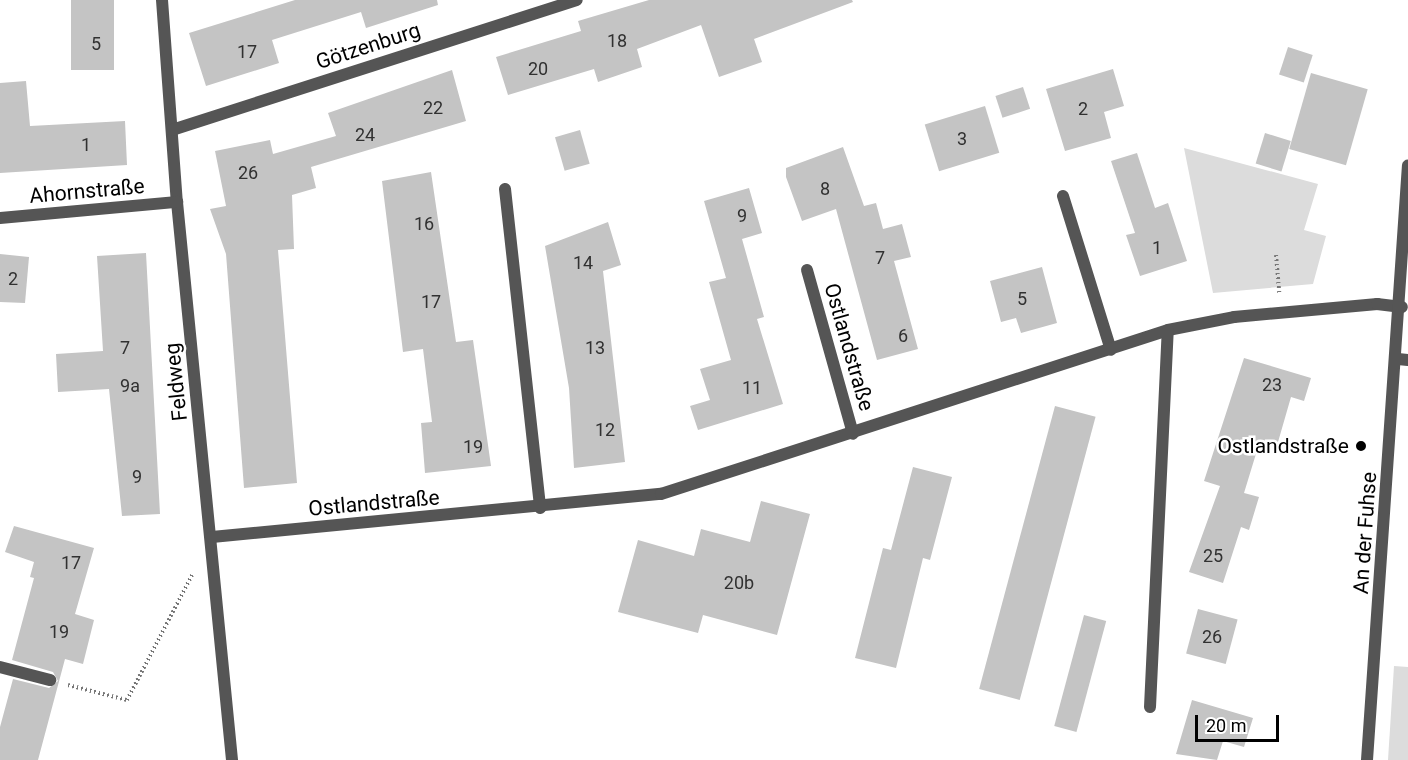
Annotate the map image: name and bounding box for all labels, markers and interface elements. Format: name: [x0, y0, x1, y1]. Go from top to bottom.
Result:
street label: Götzenburg: [313, 17, 423, 75]
house number: 18: [607, 30, 627, 52]
house number: 5: [91, 33, 101, 55]
house number: 17: [237, 41, 257, 63]
house number: 20: [528, 58, 548, 80]
house number: 22: [423, 97, 443, 119]
house number: 2: [1078, 98, 1088, 120]
house number: 24: [355, 124, 375, 146]
house number: 3: [957, 128, 967, 150]
house number: 1: [81, 134, 91, 156]
house number: 26: [238, 162, 258, 184]
street label: Ahornstraße: [28, 173, 146, 209]
house number: 8: [820, 178, 830, 200]
house number: 9: [737, 205, 747, 227]
house number: 16: [414, 213, 434, 235]
house number: 1: [1152, 237, 1162, 259]
house number: 7: [875, 247, 885, 269]
house number: 14: [573, 252, 593, 274]
house number: 2: [8, 268, 18, 290]
street label: Ostlandstraße: [819, 280, 879, 414]
house number: 5: [1017, 288, 1027, 310]
house number: 17: [421, 291, 441, 313]
house number: 6: [898, 325, 908, 347]
house number: 7: [120, 337, 130, 359]
house number: 13: [585, 337, 605, 359]
street label: Feldweg: [159, 342, 193, 422]
house number: 23: [1262, 374, 1282, 396]
house number: 9a: [120, 375, 140, 397]
house number: 11: [742, 377, 762, 399]
house number: 12: [595, 419, 615, 441]
place label: Ostlandstraße: [1217, 433, 1349, 459]
house number: 19: [463, 436, 483, 458]
marker: Ostlandstraße: [1354, 439, 1368, 453]
house number: 9: [132, 466, 142, 488]
street label: An der Fuhse: [1348, 471, 1382, 595]
street label: Ostlandstraße: [307, 485, 441, 521]
house number: 25: [1203, 545, 1223, 567]
house number: 17: [61, 552, 81, 574]
house number: 20b: [724, 572, 754, 594]
house number: 19: [49, 621, 69, 643]
house number: 26: [1202, 626, 1222, 648]
scale bar: [1198, 703, 1282, 741]
text: 20 m: [1206, 715, 1246, 736]

